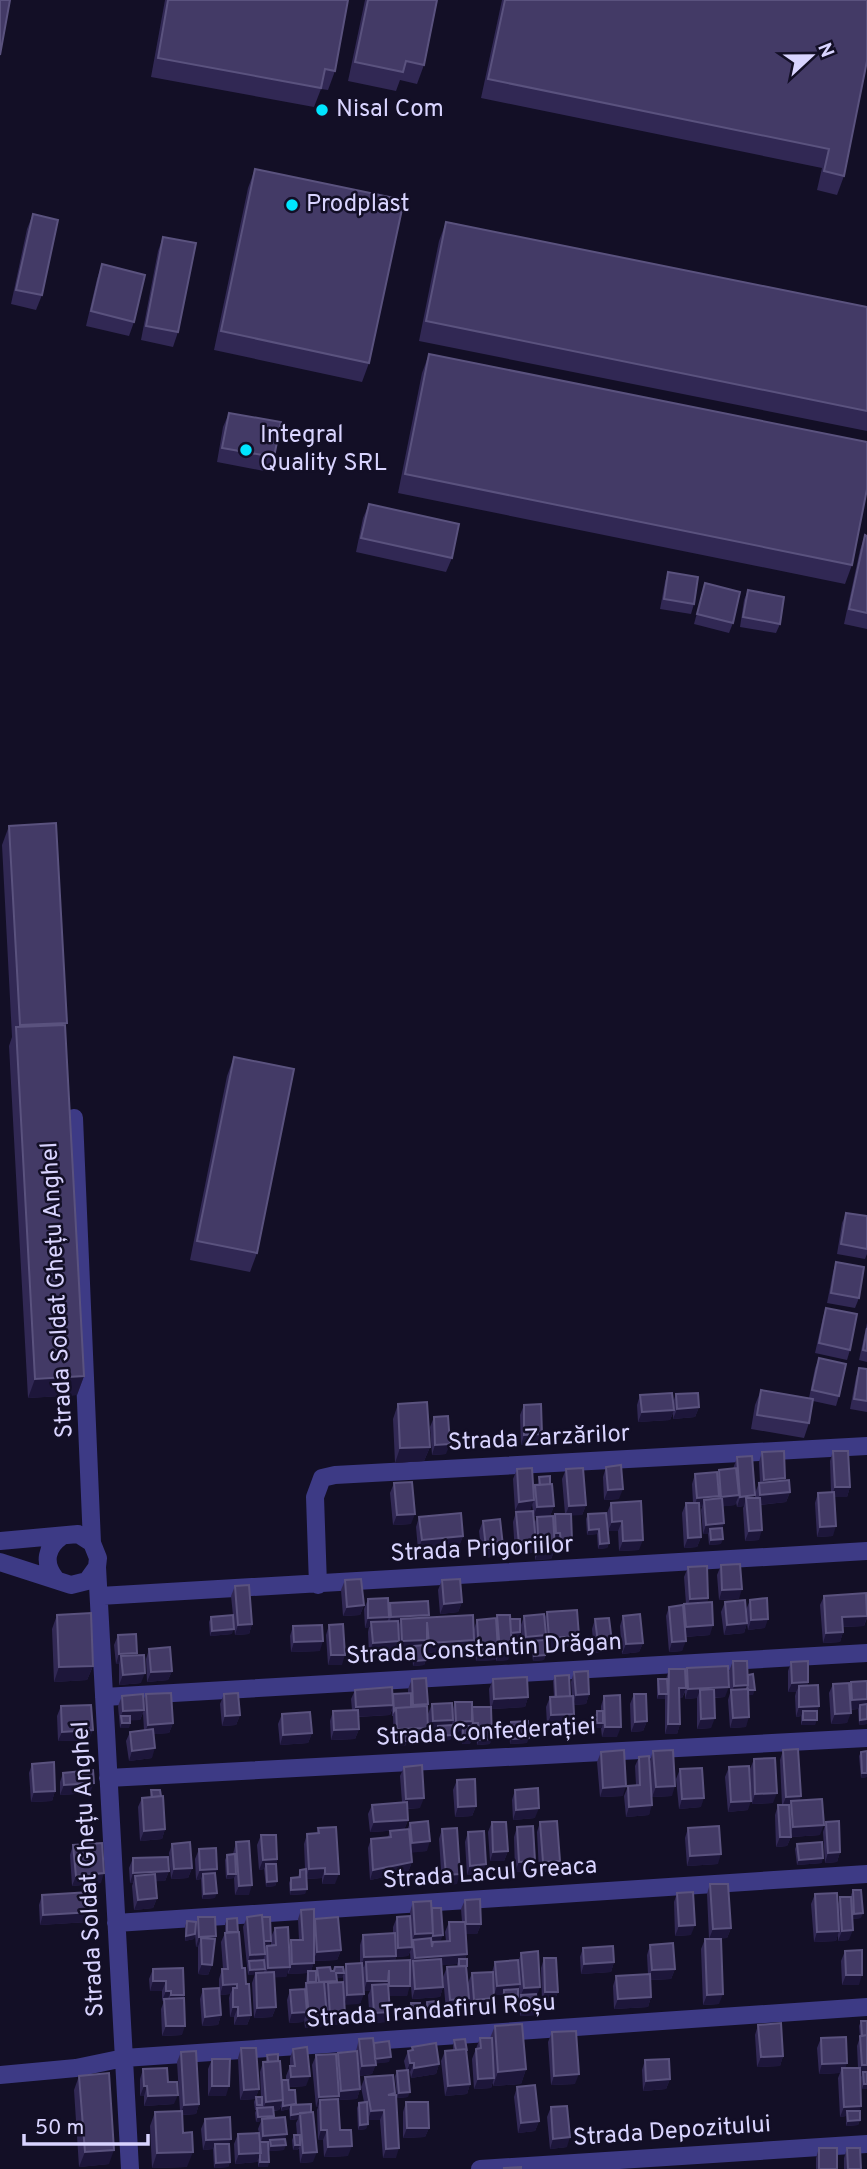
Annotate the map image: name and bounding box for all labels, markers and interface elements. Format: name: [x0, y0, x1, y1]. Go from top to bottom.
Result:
north arrow: [776, 21, 846, 91]
text: N: [811, 40, 839, 61]
place label: Nisal Com: [336, 95, 444, 125]
marker: Nisal Com: [314, 102, 330, 118]
place label: Prodplast: [306, 190, 410, 220]
marker: Prodplast: [284, 197, 300, 213]
place label: Integral Quality SRL: [260, 421, 387, 479]
marker: Integral Quality SRL: [238, 442, 254, 458]
street label: Strada Soldat Ghețu Anghel: [35, 1141, 81, 1439]
street label: Strada Zarzărilor: [447, 1419, 631, 1459]
street label: Strada Prigoriilor: [390, 1530, 574, 1570]
street label: Strada Constantin Drăgan: [345, 1628, 623, 1672]
street label: Strada Confederației: [375, 1712, 597, 1754]
street label: Strada Soldat Ghețu Anghel: [66, 1720, 112, 2018]
street label: Strada Lacul Greaca: [382, 1852, 598, 1896]
street label: Strada Trandafirul Roșu: [305, 1988, 557, 2036]
scale bar: [24, 2102, 149, 2146]
street label: Strada Depozitului: [572, 2110, 772, 2154]
text: 50 m: [35, 2115, 84, 2142]

